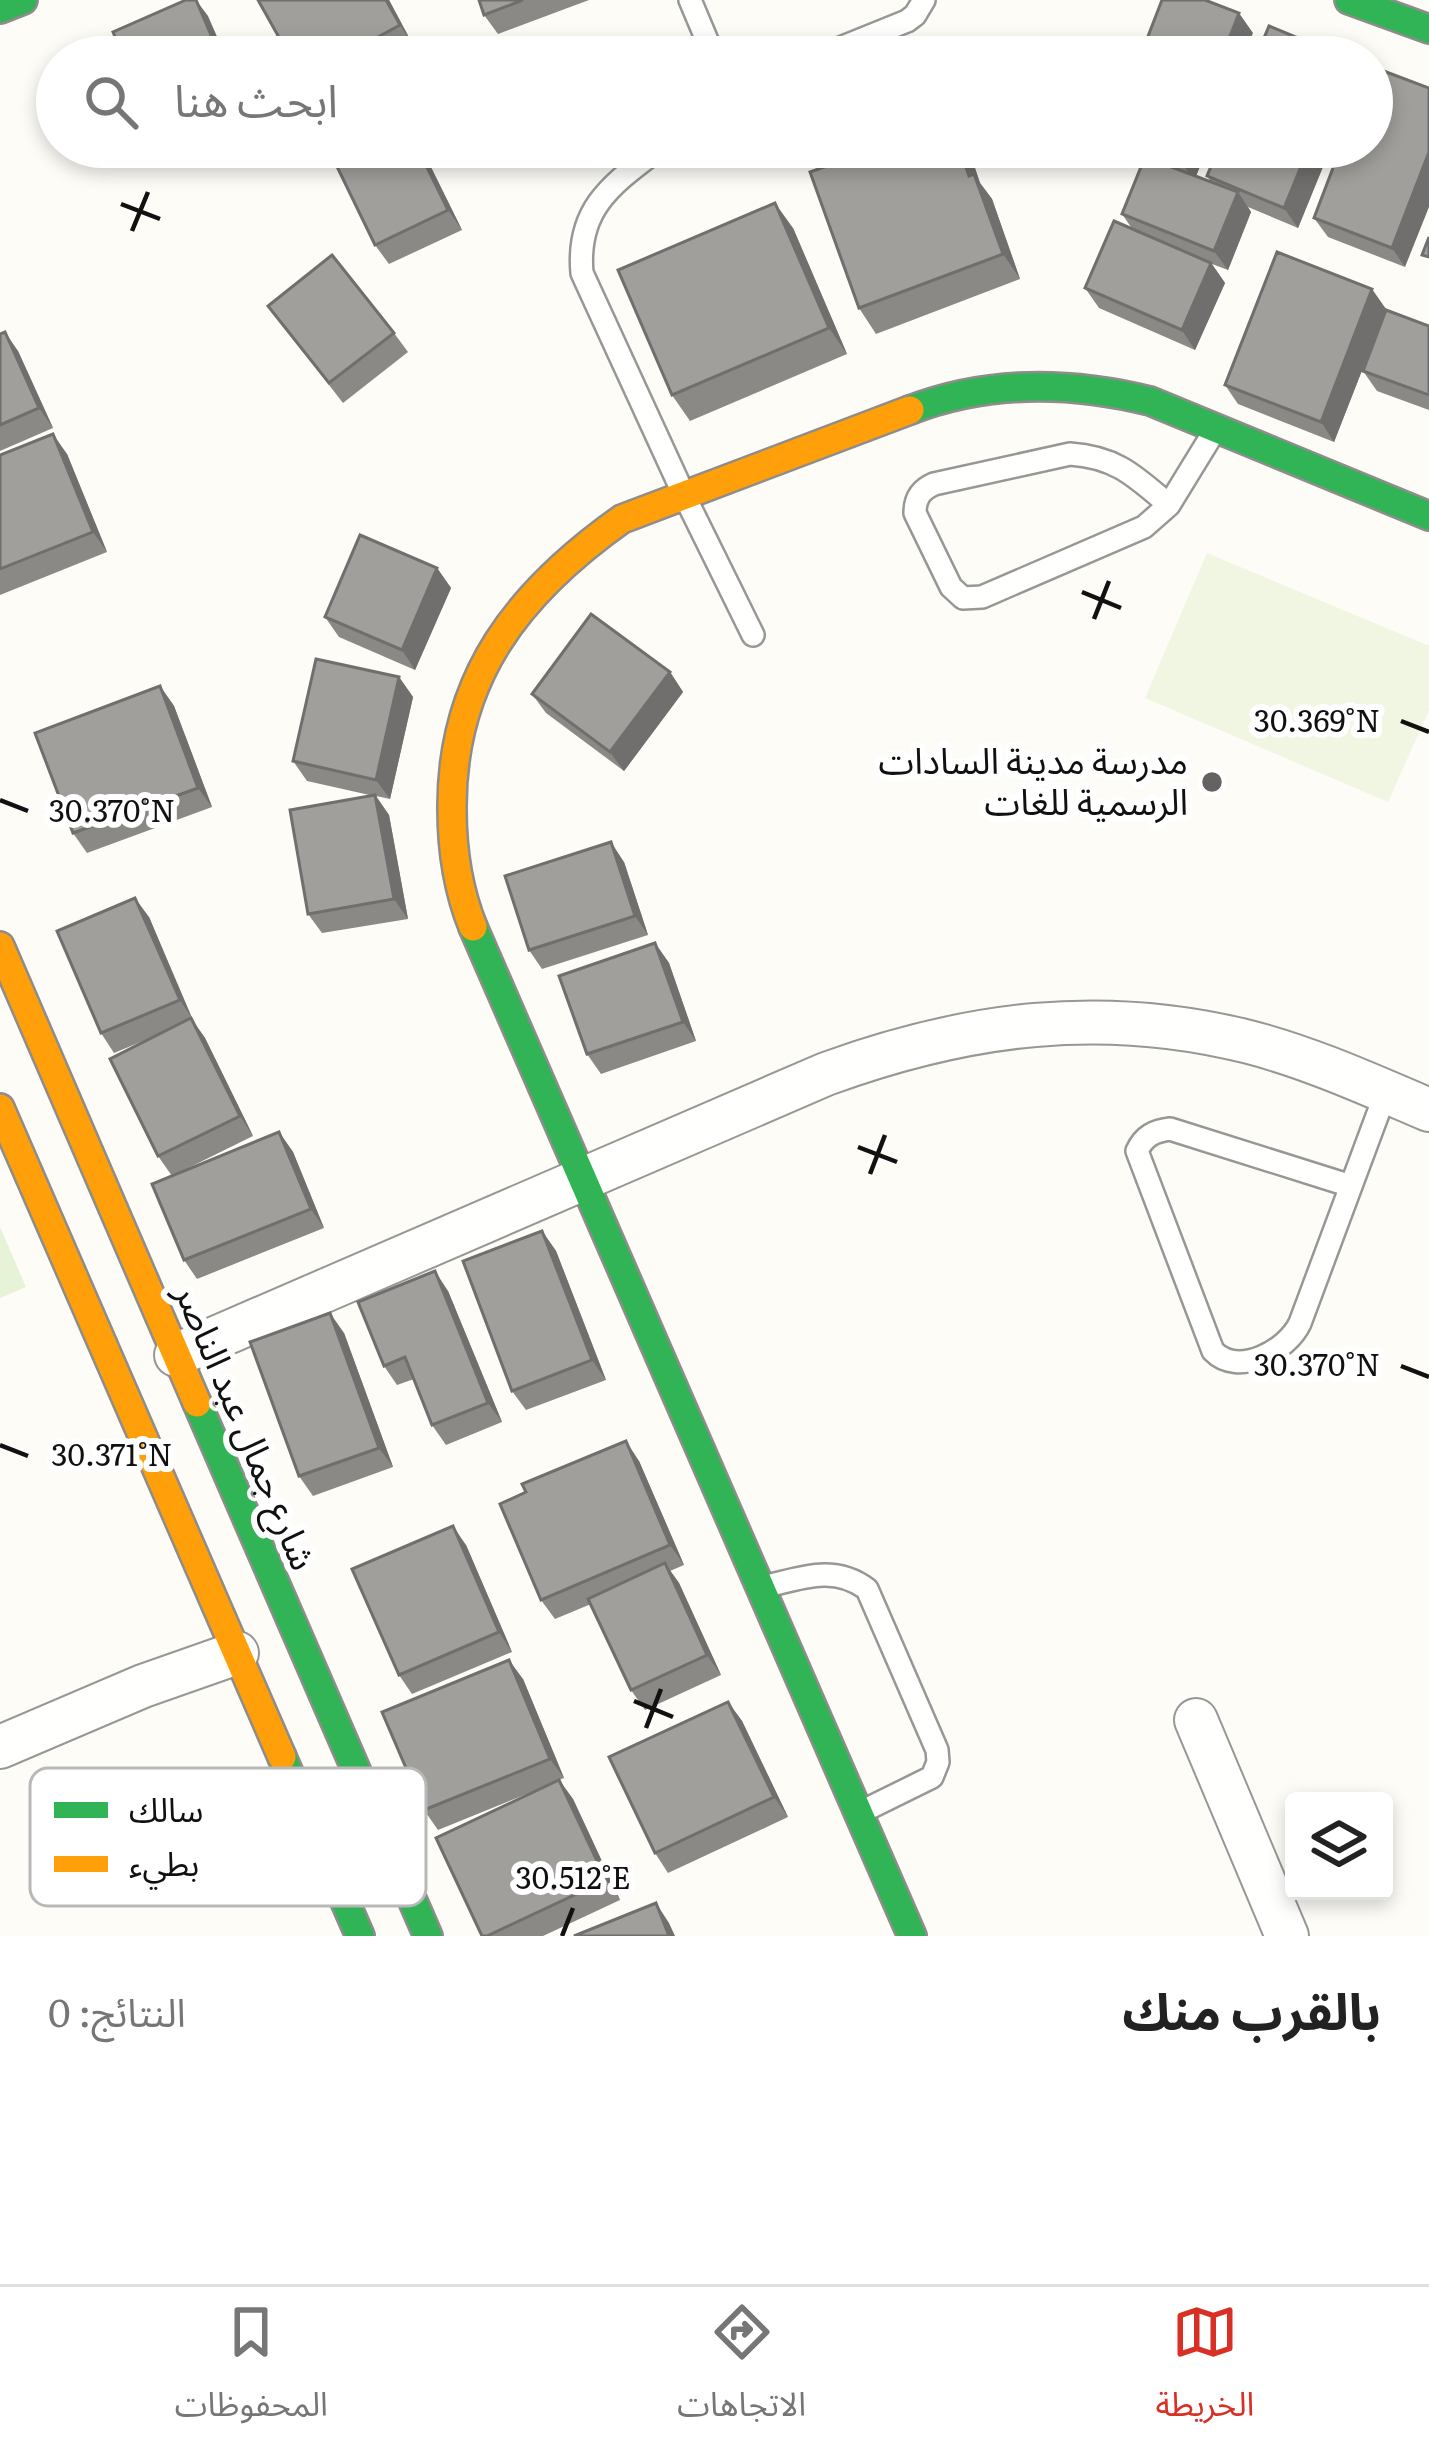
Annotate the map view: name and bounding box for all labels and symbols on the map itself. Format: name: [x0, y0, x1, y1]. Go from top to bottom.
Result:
text: 30.369°N: [1254, 697, 1380, 741]
place label: مدرسة مدينة السادات الرسمية للغات: [879, 732, 1188, 826]
marker: مدرسة مدينة السادات الرسمية للغات: [1199, 769, 1225, 795]
text: 30.370°N: [49, 787, 175, 831]
street label: شارع جمال عبد الناصر: [161, 1274, 333, 1579]
text: 30.370°N: [1254, 1341, 1380, 1385]
text: 30.371°N: [51, 1431, 173, 1475]
legend: [30, 1768, 426, 1906]
text: سالك: [129, 1783, 203, 1832]
text: بطيء: [129, 1837, 199, 1890]
text: 30.512°E: [515, 1854, 631, 1898]

